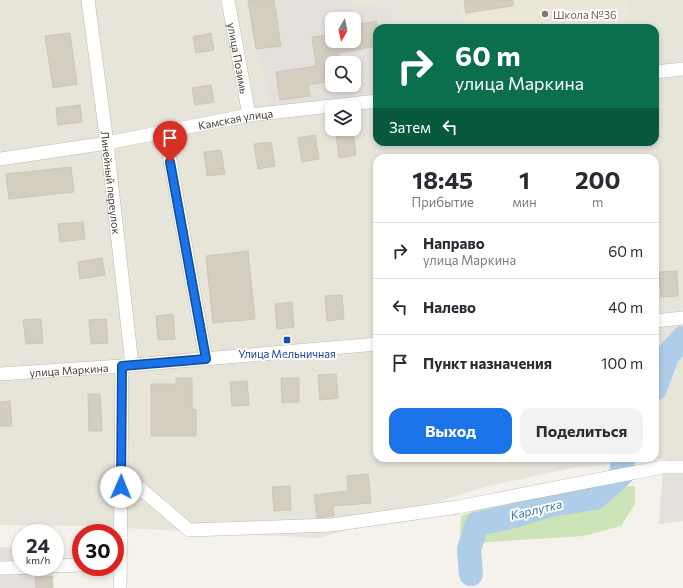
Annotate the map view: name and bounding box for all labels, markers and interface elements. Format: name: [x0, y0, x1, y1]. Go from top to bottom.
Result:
place label: Школа №36: [553, 8, 617, 21]
marker: Школа №36: [540, 9, 550, 19]
north arrow: [325, 12, 361, 48]
map controls: [325, 12, 361, 136]
street label: улица Позимь: [226, 21, 252, 95]
text: 60 m: [455, 38, 521, 72]
icon: right: [389, 40, 441, 92]
button: search: [325, 56, 361, 92]
text: улица Маркина: [455, 72, 584, 94]
button: layers: [325, 100, 361, 136]
street label: Камская улица: [197, 106, 274, 131]
icon: left: [439, 116, 461, 138]
text: Затем: [389, 118, 431, 136]
pin: [153, 121, 187, 162]
icon: arrive: [159, 127, 181, 149]
street label: Линейный переулок: [99, 130, 124, 235]
text: 18:45: [412, 165, 473, 194]
text: 1: [519, 165, 530, 194]
text: 200: [575, 165, 620, 194]
text: Прибытие: [411, 194, 474, 210]
text: мин: [512, 194, 537, 210]
text: m: [592, 194, 603, 210]
text: Направо: [423, 234, 485, 252]
icon: right: [389, 240, 411, 262]
text: 60 m: [608, 242, 643, 260]
text: улица Маркина: [423, 252, 516, 268]
icon: left: [389, 296, 411, 318]
text: Налево: [423, 298, 476, 316]
text: 40 m: [608, 298, 643, 316]
marker: Улица Мельничная: [282, 335, 292, 345]
place label: Улица Мельничная: [238, 347, 336, 360]
icon: arrive: [389, 352, 411, 374]
text: Пункт назначения: [423, 354, 552, 372]
text: 100 m: [601, 354, 643, 372]
street label: улица Маркина: [29, 360, 109, 379]
button: Выход: [389, 408, 512, 454]
button: Поделиться: [520, 408, 643, 454]
position arrow: [100, 466, 142, 508]
water label: Карлутка: [509, 496, 563, 522]
speed limit sign: 30: [72, 524, 124, 576]
text: 24: [26, 533, 50, 557]
text: km/h: [26, 554, 50, 566]

